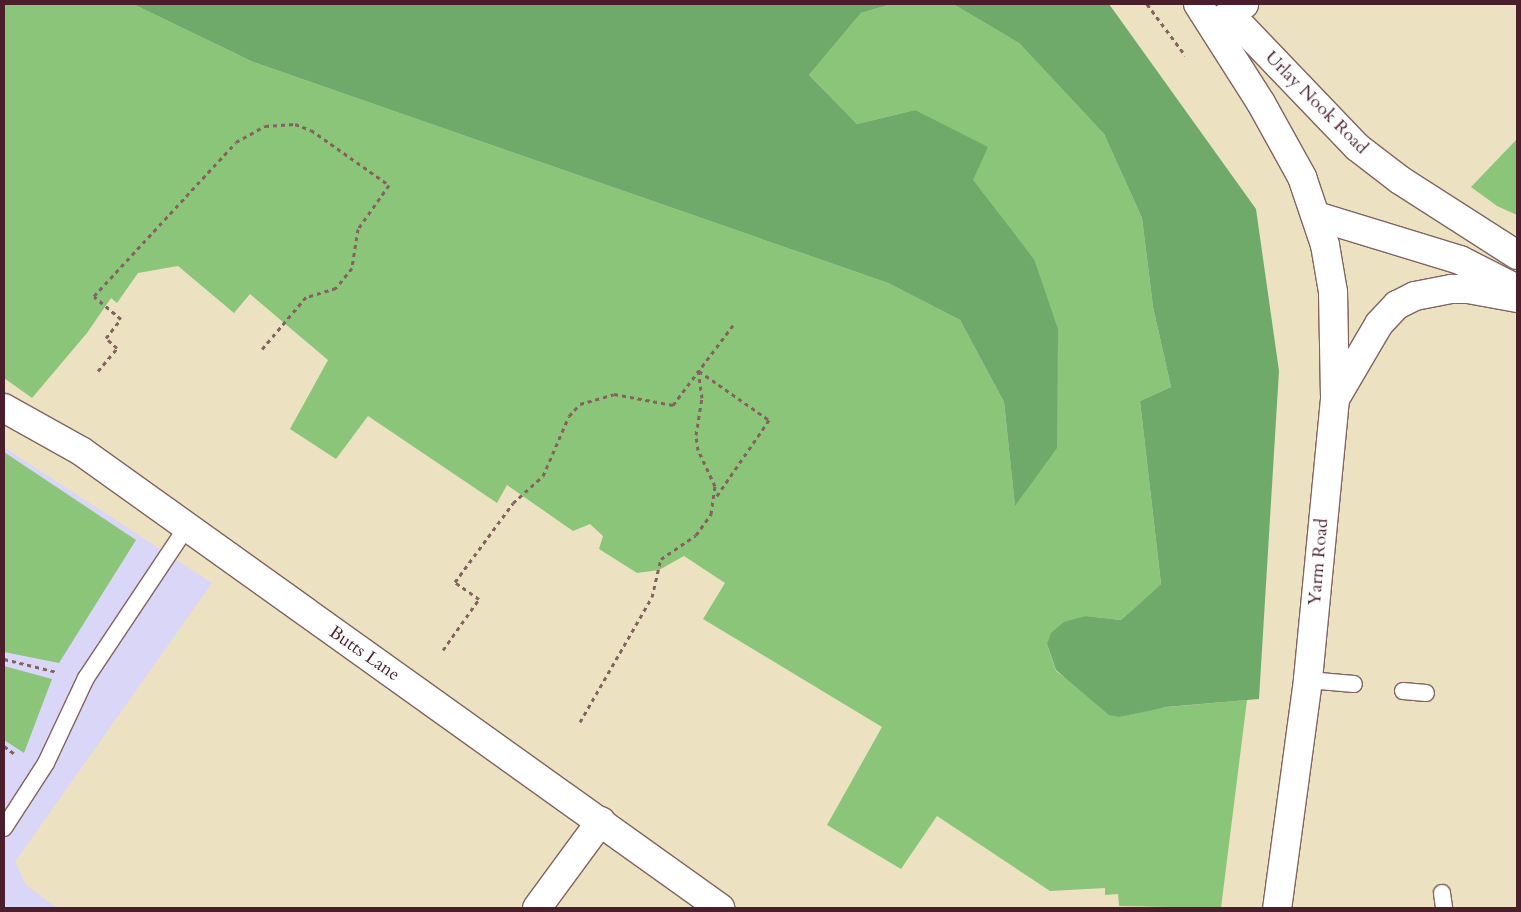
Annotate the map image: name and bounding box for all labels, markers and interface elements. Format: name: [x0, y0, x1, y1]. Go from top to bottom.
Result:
street label: Urlay Nook Road: [1260, 47, 1372, 159]
street label: Yarm Road: [1304, 518, 1334, 606]
street label: Butts Lane: [324, 622, 404, 686]

